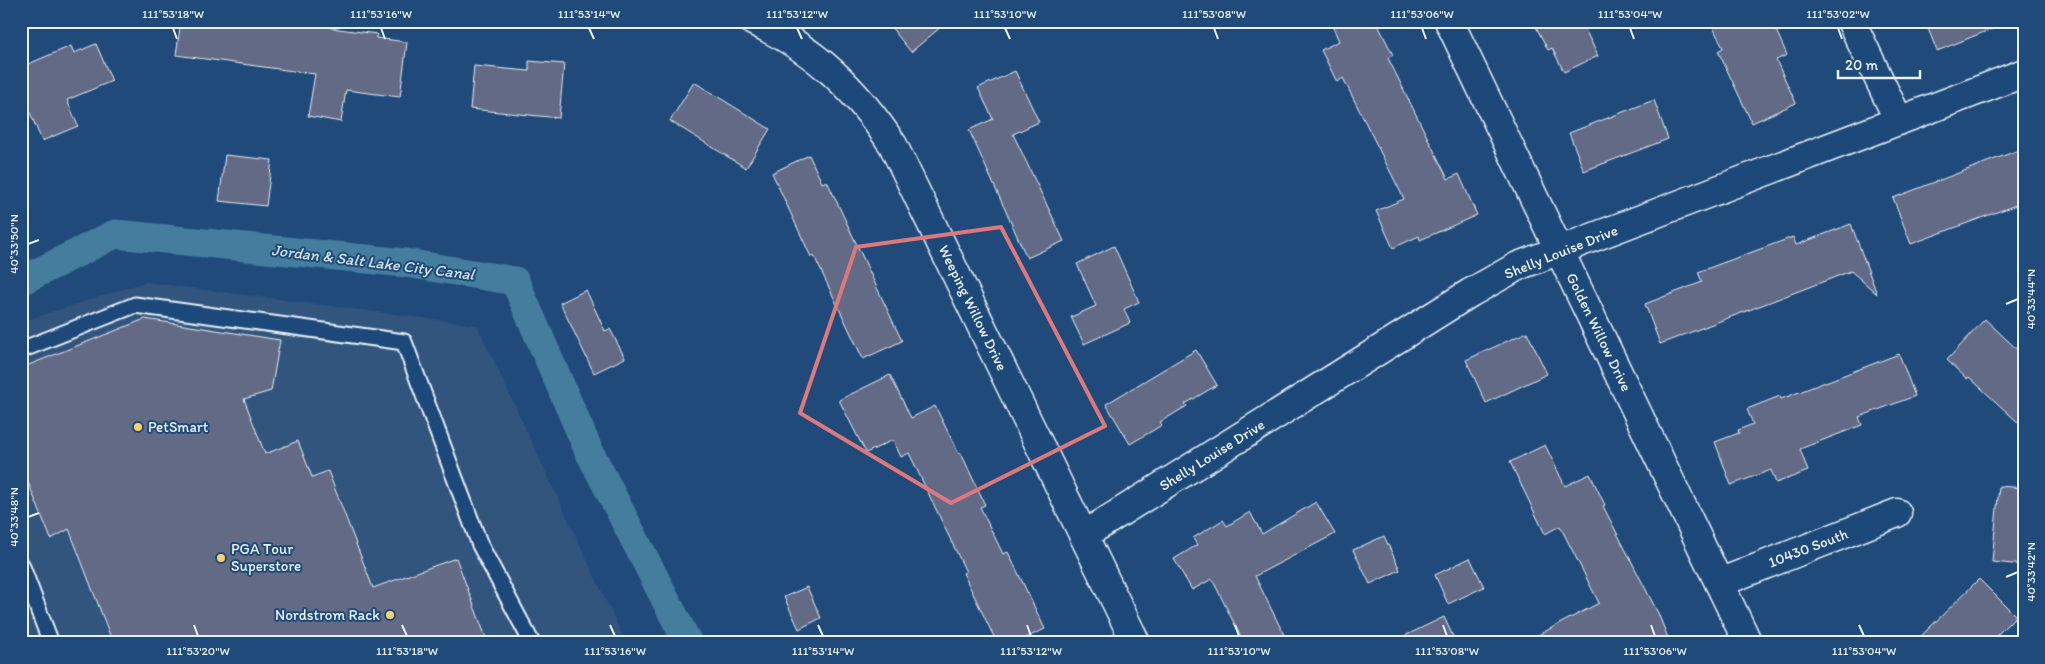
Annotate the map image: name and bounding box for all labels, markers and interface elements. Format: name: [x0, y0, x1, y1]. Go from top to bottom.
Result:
text: 111°53'18"W: [142, 7, 204, 21]
text: 111°53'16"W: [350, 7, 412, 21]
text: 111°53'14"W: [558, 7, 620, 21]
text: 111°53'12"W: [766, 7, 828, 21]
text: 111°53'10"W: [974, 7, 1036, 21]
text: 111°53'08"W: [1182, 7, 1246, 21]
text: 111°53'06"W: [1390, 7, 1454, 21]
text: 111°53'04"W: [1598, 7, 1662, 21]
text: 111°53'02"W: [1806, 7, 1870, 21]
scale bar: [1838, 48, 1920, 80]
text: 20 m: [1845, 56, 1879, 74]
text: 40°33'50"N: [7, 214, 21, 274]
street label: Shelly Louise Drive: [1502, 221, 1620, 283]
water label: Jordan & Salt Lake City Canal: [271, 240, 477, 284]
street label: Weeping Willow Drive: [935, 242, 1011, 374]
text: 40°33'44"N: [2024, 269, 2038, 329]
street label: Golden Willow Drive: [1563, 270, 1635, 394]
street label: Shelly Louise Drive: [1156, 415, 1268, 495]
place label: PetSmart: [148, 418, 209, 436]
marker: PetSmart: [132, 421, 144, 433]
text: 40°33'48"N: [7, 487, 21, 547]
street label: 10430 South: [1766, 524, 1851, 571]
place label: PGA Tour Superstore: [231, 540, 301, 575]
text: 40°33'42"N: [2024, 542, 2038, 602]
marker: PGA Tour Superstore: [215, 552, 227, 564]
place label: Nordstrom Rack: [275, 606, 380, 624]
marker: Nordstrom Rack: [384, 609, 396, 621]
text: 111°53'20"W: [166, 644, 230, 658]
text: 111°53'18"W: [376, 644, 438, 658]
text: 111°53'16"W: [584, 644, 646, 658]
text: 111°53'14"W: [792, 644, 854, 658]
text: 111°53'12"W: [1000, 644, 1062, 658]
text: 111°53'10"W: [1208, 644, 1270, 658]
text: 111°53'08"W: [1415, 644, 1479, 658]
text: 111°53'06"W: [1623, 644, 1687, 658]
text: 111°53'04"W: [1832, 644, 1896, 658]

